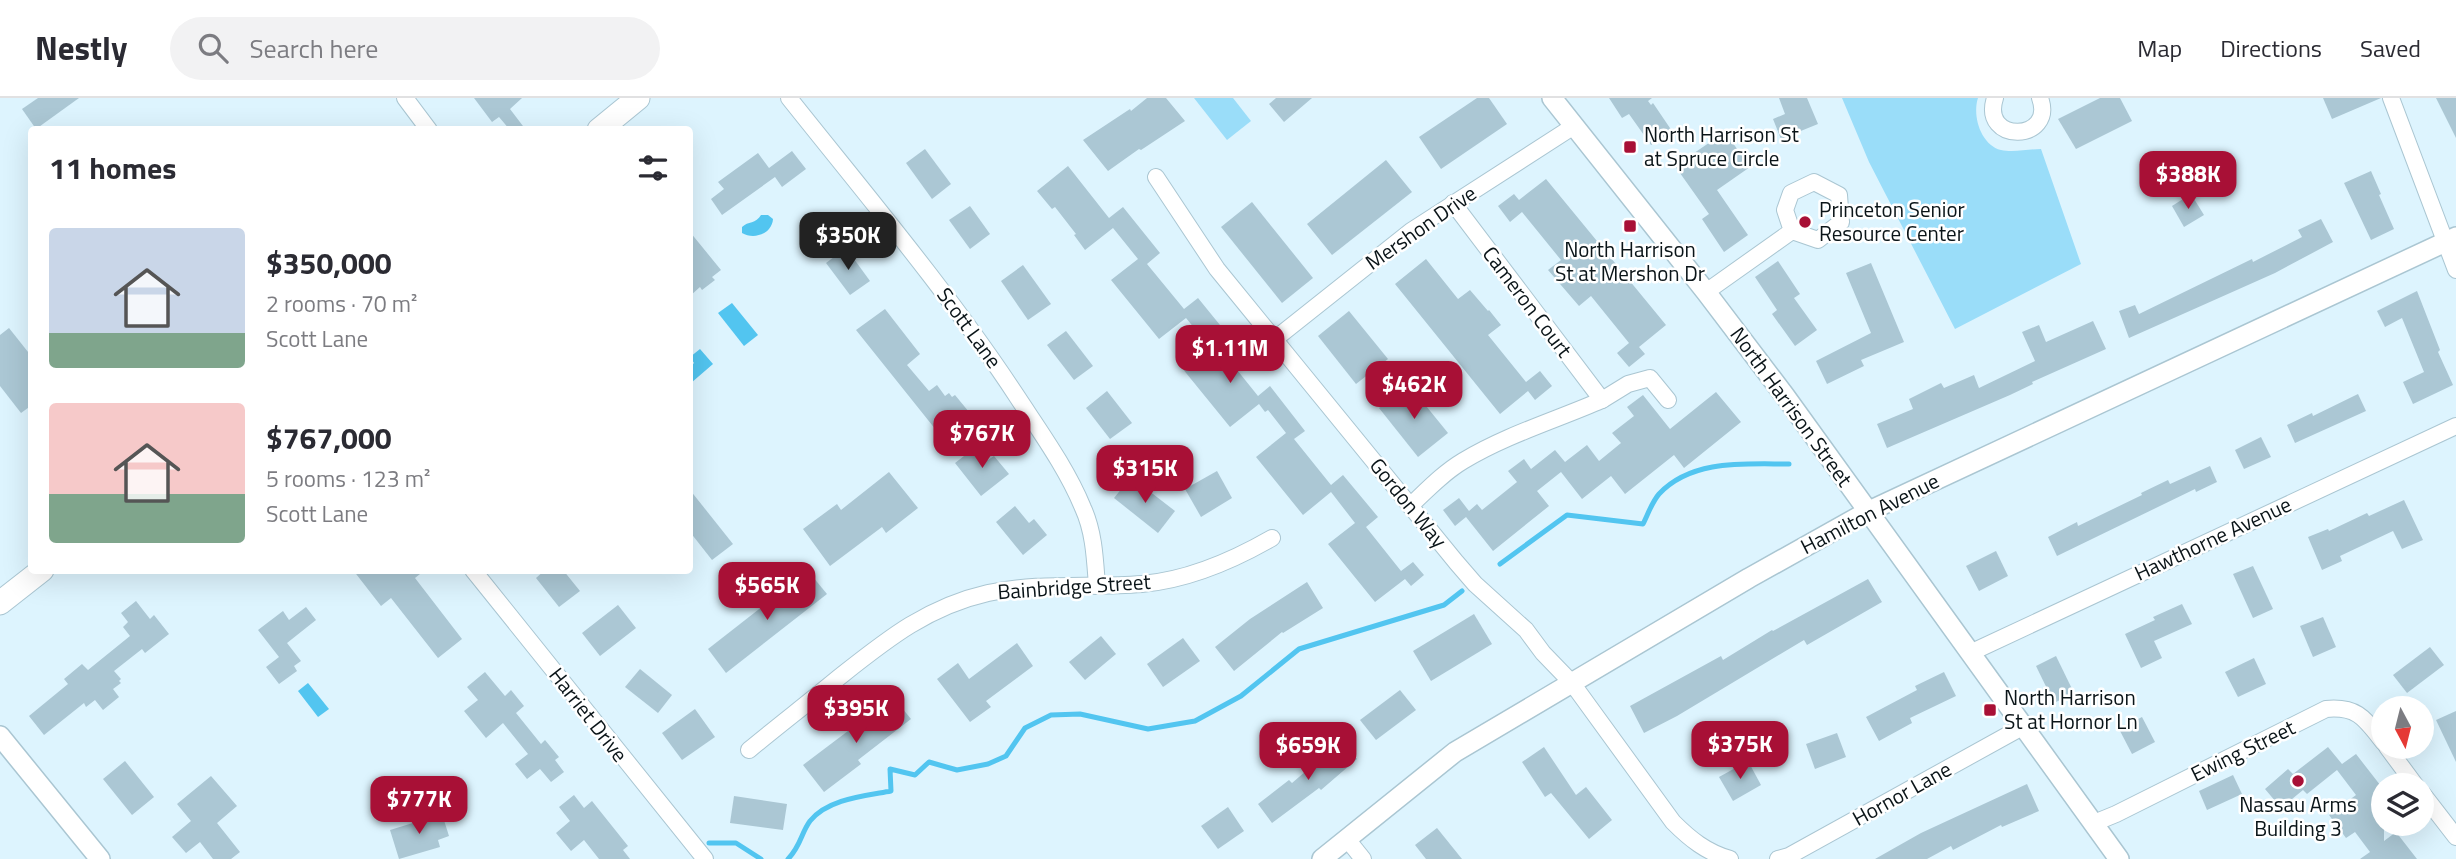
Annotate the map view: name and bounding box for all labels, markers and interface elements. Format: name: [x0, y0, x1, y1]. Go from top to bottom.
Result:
search box: [170, 17, 660, 80]
text: Nestly: [35, 23, 128, 73]
icon: search: [194, 29, 232, 67]
text: Search here: [250, 29, 378, 68]
text: Map: [2137, 30, 2182, 66]
text: Directions: [2220, 30, 2322, 66]
text: Saved: [2360, 30, 2421, 66]
place label: North Harrison St at Spruce Circle: [1644, 118, 1799, 174]
marker: North Harrison St at Spruce Circle: [1622, 139, 1638, 155]
text: 11 homes: [49, 145, 176, 191]
icon: filters: [634, 149, 672, 187]
pin: $388K: [2139, 152, 2237, 211]
text: $388K: [2155, 156, 2221, 191]
street label: Mershon Drive: [1358, 177, 1483, 277]
place label: Princeton Senior Resource Center: [1819, 193, 1965, 249]
pin: $350K: [799, 212, 897, 272]
marker: Princeton Senior Resource Center: [1797, 214, 1813, 230]
text: $350K: [815, 217, 881, 252]
marker: North Harrison St at Mershon Dr: [1622, 218, 1638, 234]
place label: North Harrison St at Mershon Dr: [1555, 233, 1705, 289]
street label: Cameron Court: [1475, 239, 1581, 364]
text: $350,000: [266, 240, 392, 286]
icon: home: [105, 256, 189, 340]
street label: Scott Lane: [929, 280, 1010, 375]
text: 2 rooms · 70 m²: [266, 286, 417, 321]
street label: North Harrison Street: [1723, 320, 1861, 493]
text: Scott Lane: [266, 321, 368, 356]
pin: $1.11M: [1173, 326, 1287, 385]
text: $1.11M: [1191, 330, 1269, 365]
pin: $462K: [1365, 362, 1463, 421]
text: $462K: [1381, 366, 1447, 401]
pin: $767K: [933, 410, 1031, 470]
text: $767,000: [266, 415, 392, 461]
text: $767K: [949, 415, 1015, 450]
icon: home: [105, 431, 189, 515]
pin: $315K: [1096, 446, 1194, 505]
text: $315K: [1112, 450, 1178, 485]
street label: Gordon Way: [1362, 450, 1455, 554]
text: 5 rooms · 123 m²: [266, 461, 430, 496]
street label: Hamilton Avenue: [1795, 464, 1944, 562]
street label: Hawthorne Avenue: [2129, 488, 2296, 588]
text: Scott Lane: [266, 496, 368, 531]
pin: $565K: [718, 562, 816, 622]
street label: Bainbridge Street: [996, 565, 1152, 607]
text: $565K: [734, 567, 800, 602]
street label: Harriet Drive: [542, 660, 636, 768]
place label: North Harrison St at Hornor Ln: [2004, 681, 2138, 737]
pin: $395K: [807, 686, 905, 745]
text: $395K: [823, 690, 889, 725]
north arrow: [2371, 696, 2434, 760]
map controls: [2371, 696, 2434, 836]
marker: North Harrison St at Hornor Ln: [1982, 702, 1998, 718]
street label: Ewing Street: [2185, 711, 2301, 789]
pin: $659K: [1259, 722, 1357, 782]
pin: $375K: [1691, 722, 1789, 781]
text: $375K: [1707, 726, 1773, 761]
text: $659K: [1275, 727, 1341, 762]
street label: Hornor Lane: [1846, 753, 1957, 834]
marker: Nassau Arms Building 3: [2290, 773, 2306, 789]
button: layers: [2371, 773, 2434, 836]
pin: $777K: [370, 776, 468, 836]
text: $777K: [386, 781, 452, 816]
place label: Nassau Arms Building 3: [2239, 788, 2357, 844]

